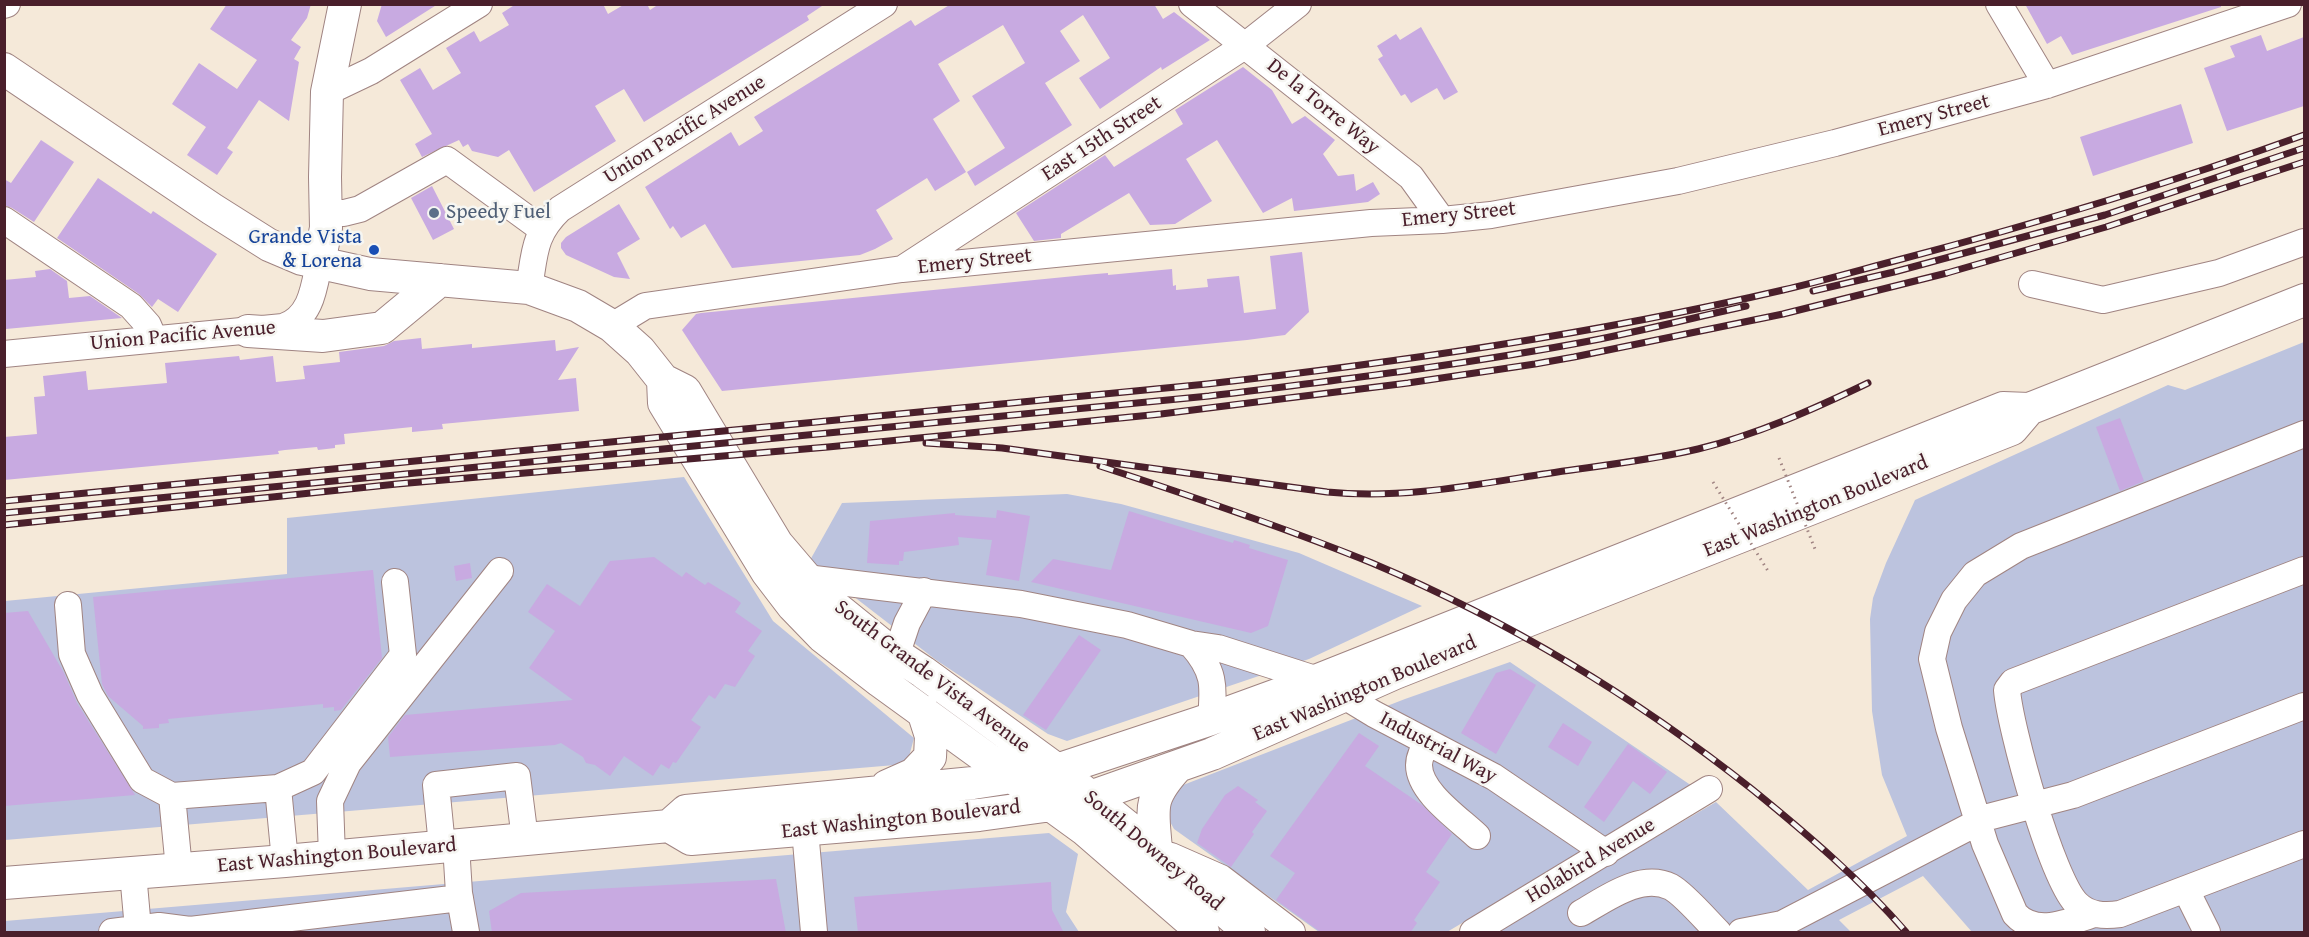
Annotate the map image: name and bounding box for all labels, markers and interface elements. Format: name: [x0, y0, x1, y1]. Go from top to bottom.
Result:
street label: De la Torre Way: [1261, 54, 1385, 160]
street label: Union Pacific Avenue: [599, 70, 771, 190]
street label: Emery Street: [1875, 89, 1993, 143]
street label: East 15th Street: [1037, 91, 1167, 187]
street label: Emery Street: [1401, 196, 1517, 234]
place label: Speedy Fuel: [446, 200, 551, 226]
marker: Speedy Fuel: [427, 206, 441, 220]
place label: Grande Vista & Lorena: [248, 225, 362, 275]
marker: Grande Vista & Lorena: [367, 243, 381, 257]
street label: Emery Street: [917, 243, 1033, 281]
street label: Union Pacific Avenue: [89, 315, 277, 357]
street label: East Washington Boulevard: [1700, 450, 1932, 564]
street label: South Grande Vista Avenue: [829, 595, 1035, 759]
street label: East Washington Boulevard: [1250, 631, 1480, 747]
street label: Industrial Way: [1375, 707, 1501, 789]
street label: South Downey Road: [1078, 785, 1228, 917]
street label: East Washington Boulevard: [780, 795, 1022, 845]
street label: Holabird Avenue: [1522, 813, 1660, 909]
street label: East Washington Boulevard: [216, 833, 458, 879]

